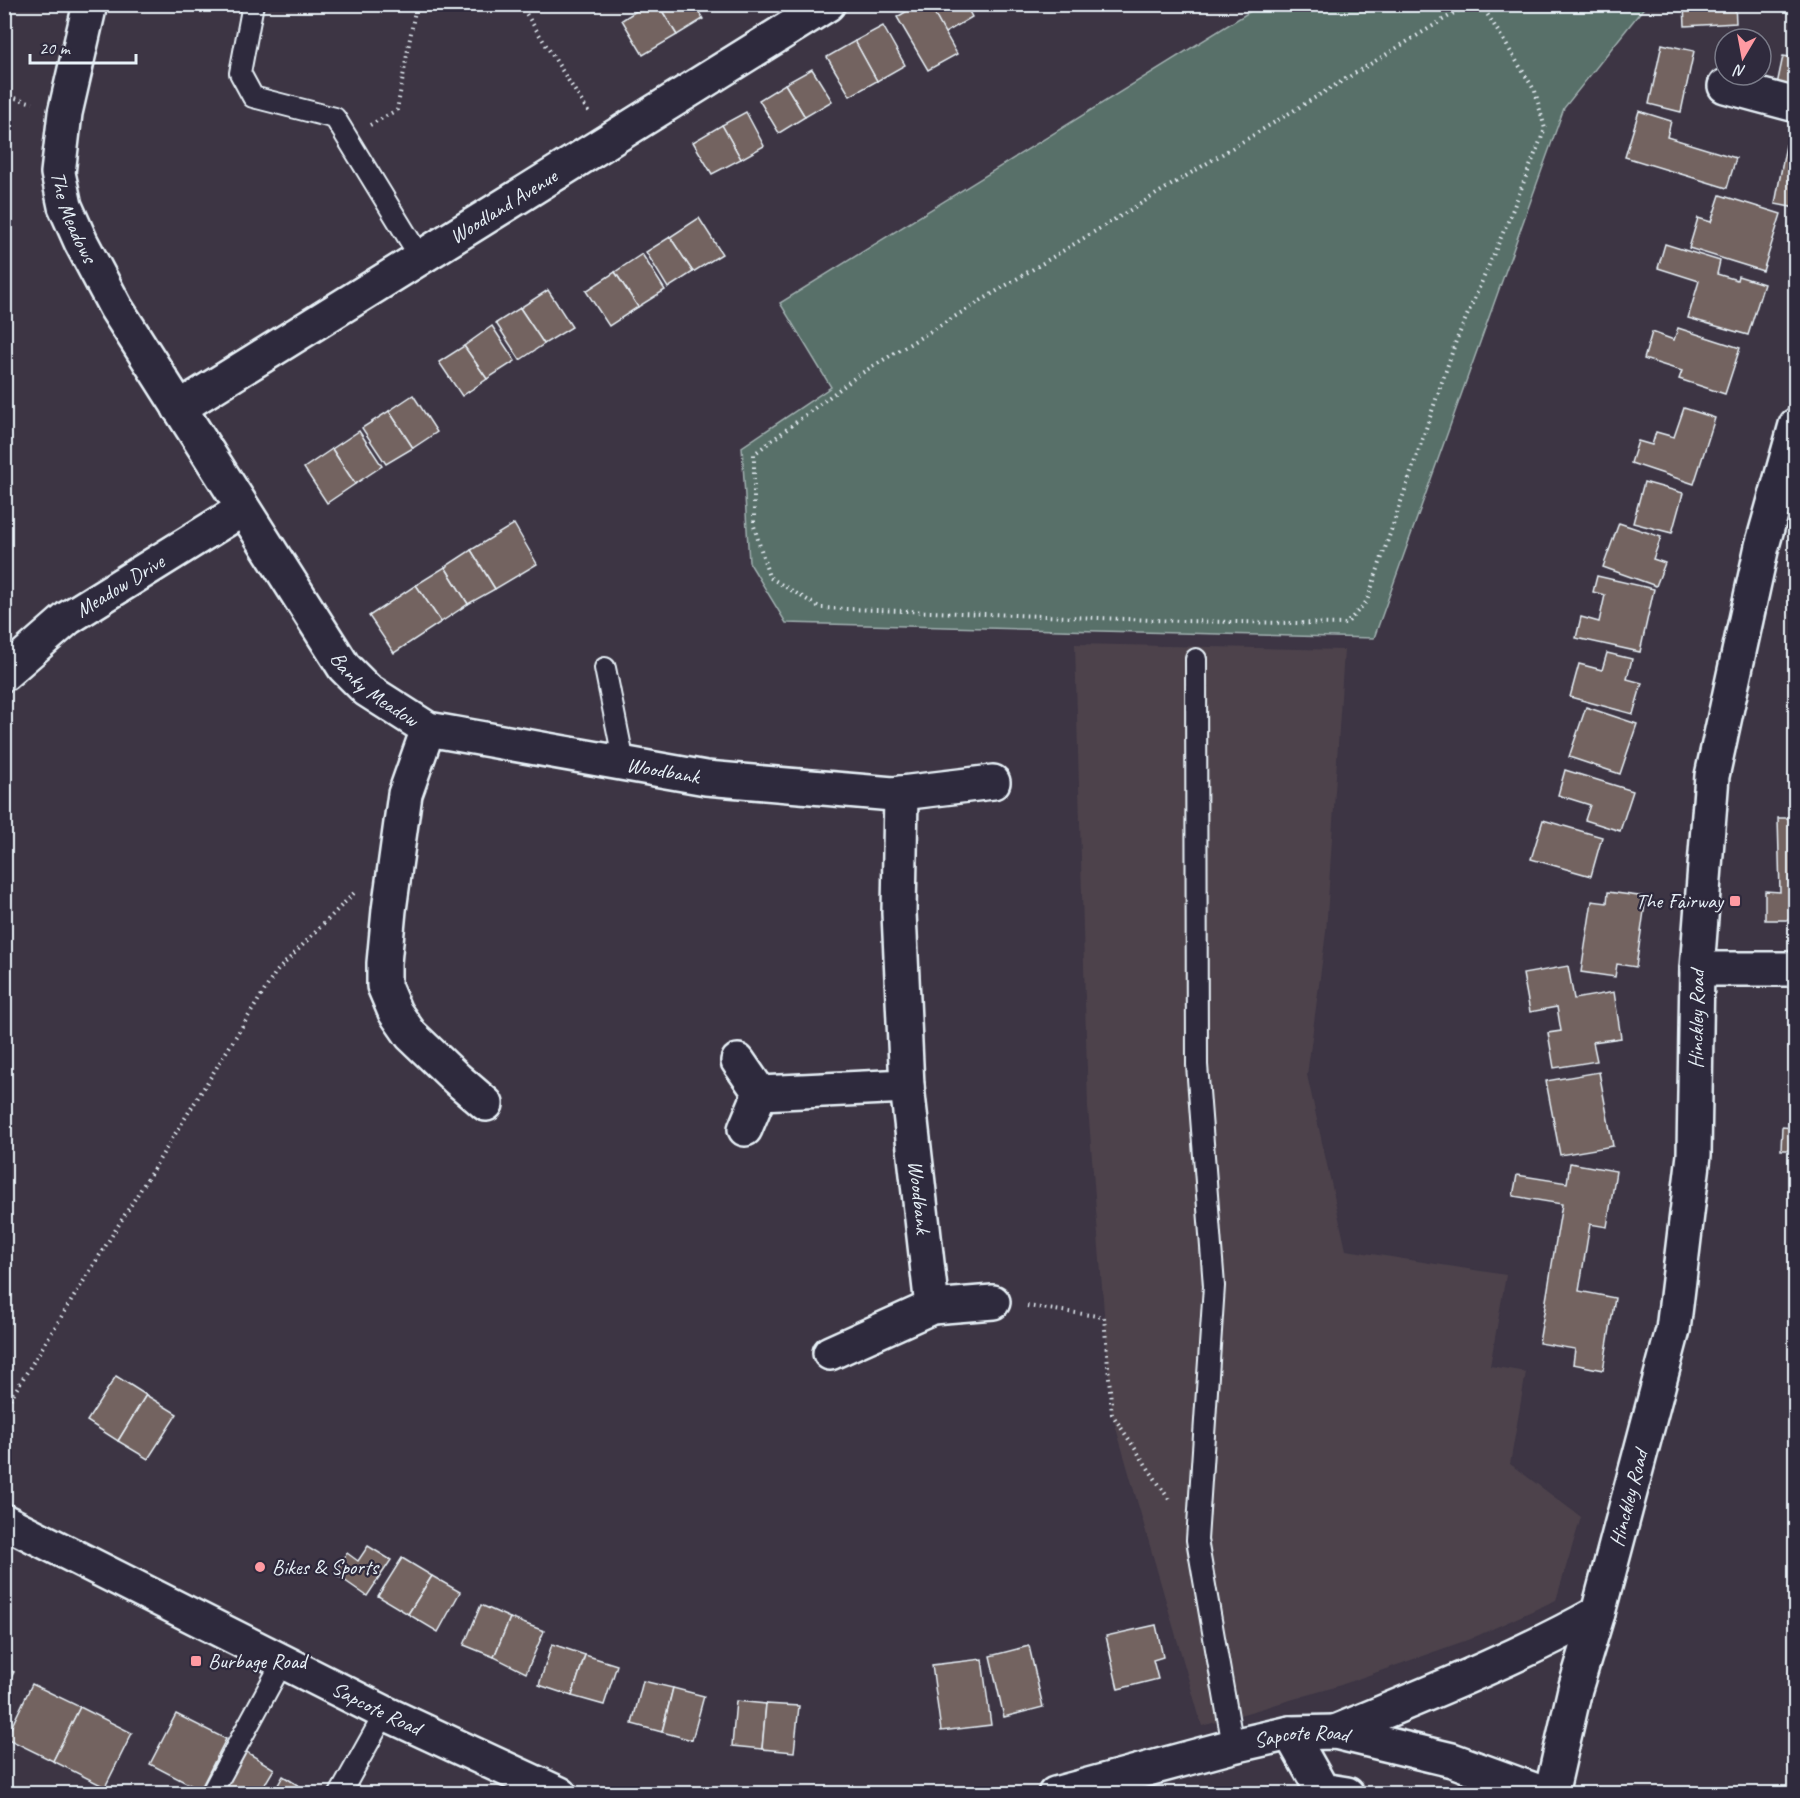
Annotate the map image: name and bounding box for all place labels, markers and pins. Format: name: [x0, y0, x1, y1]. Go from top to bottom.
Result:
place label: The Fairway: [1635, 888, 1725, 914]
marker: The Fairway: [1728, 894, 1742, 908]
place label: Bikes & Sports: [272, 1554, 380, 1580]
marker: Bikes & Sports: [253, 1560, 267, 1574]
place label: Burbage Road: [208, 1648, 310, 1674]
marker: Burbage Road: [189, 1654, 203, 1668]

